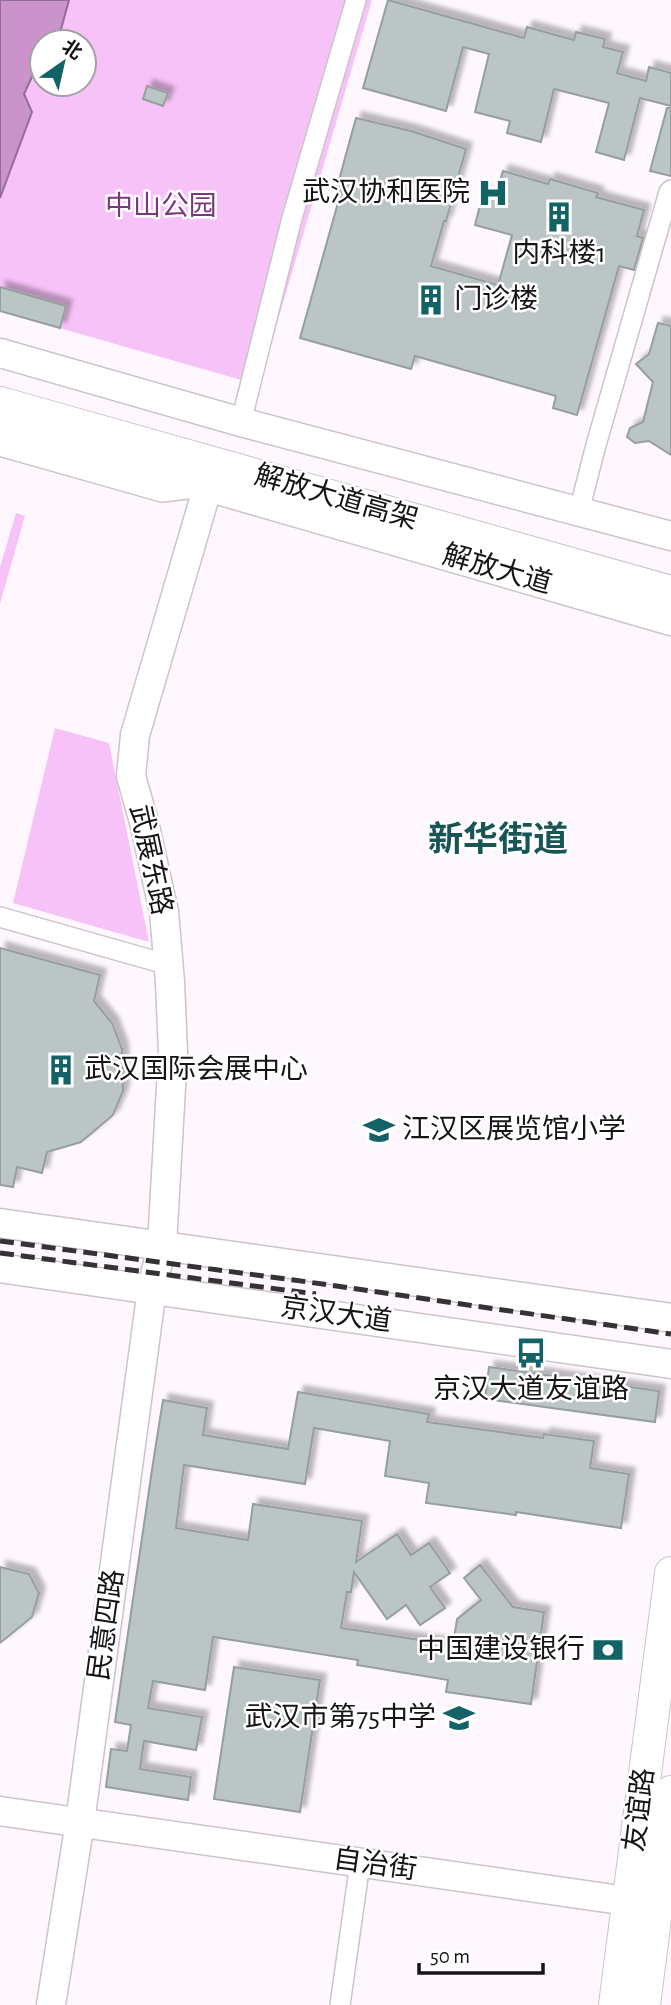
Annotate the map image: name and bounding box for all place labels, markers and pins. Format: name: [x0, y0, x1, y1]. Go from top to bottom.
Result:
hospital icon: 武汉协和医院: [476, 176, 510, 210]
place label: 武汉协和医院: [302, 177, 470, 207]
building icon: 内科楼1: [542, 200, 576, 234]
place label: 内科楼1: [512, 238, 606, 268]
building icon: 门诊楼: [414, 283, 448, 317]
place label: 门诊楼: [454, 284, 538, 314]
building icon: 武汉国际会展中心: [44, 1053, 78, 1087]
place label: 武汉国际会展中心: [84, 1054, 308, 1084]
school or university icon: 江汉区展览馆小学: [362, 1113, 396, 1147]
place label: 江汉区展览馆小学: [402, 1114, 626, 1144]
bus stop icon: 京汉大道友谊路: [514, 1336, 548, 1370]
place label: 京汉大道友谊路: [433, 1374, 629, 1404]
bank icon: 中国建设银行: [591, 1633, 625, 1667]
place label: 中国建设银行: [417, 1634, 585, 1664]
school or university icon: 武汉市第75中学: [442, 1701, 476, 1735]
place label: 武汉市第75中学: [245, 1702, 436, 1732]

